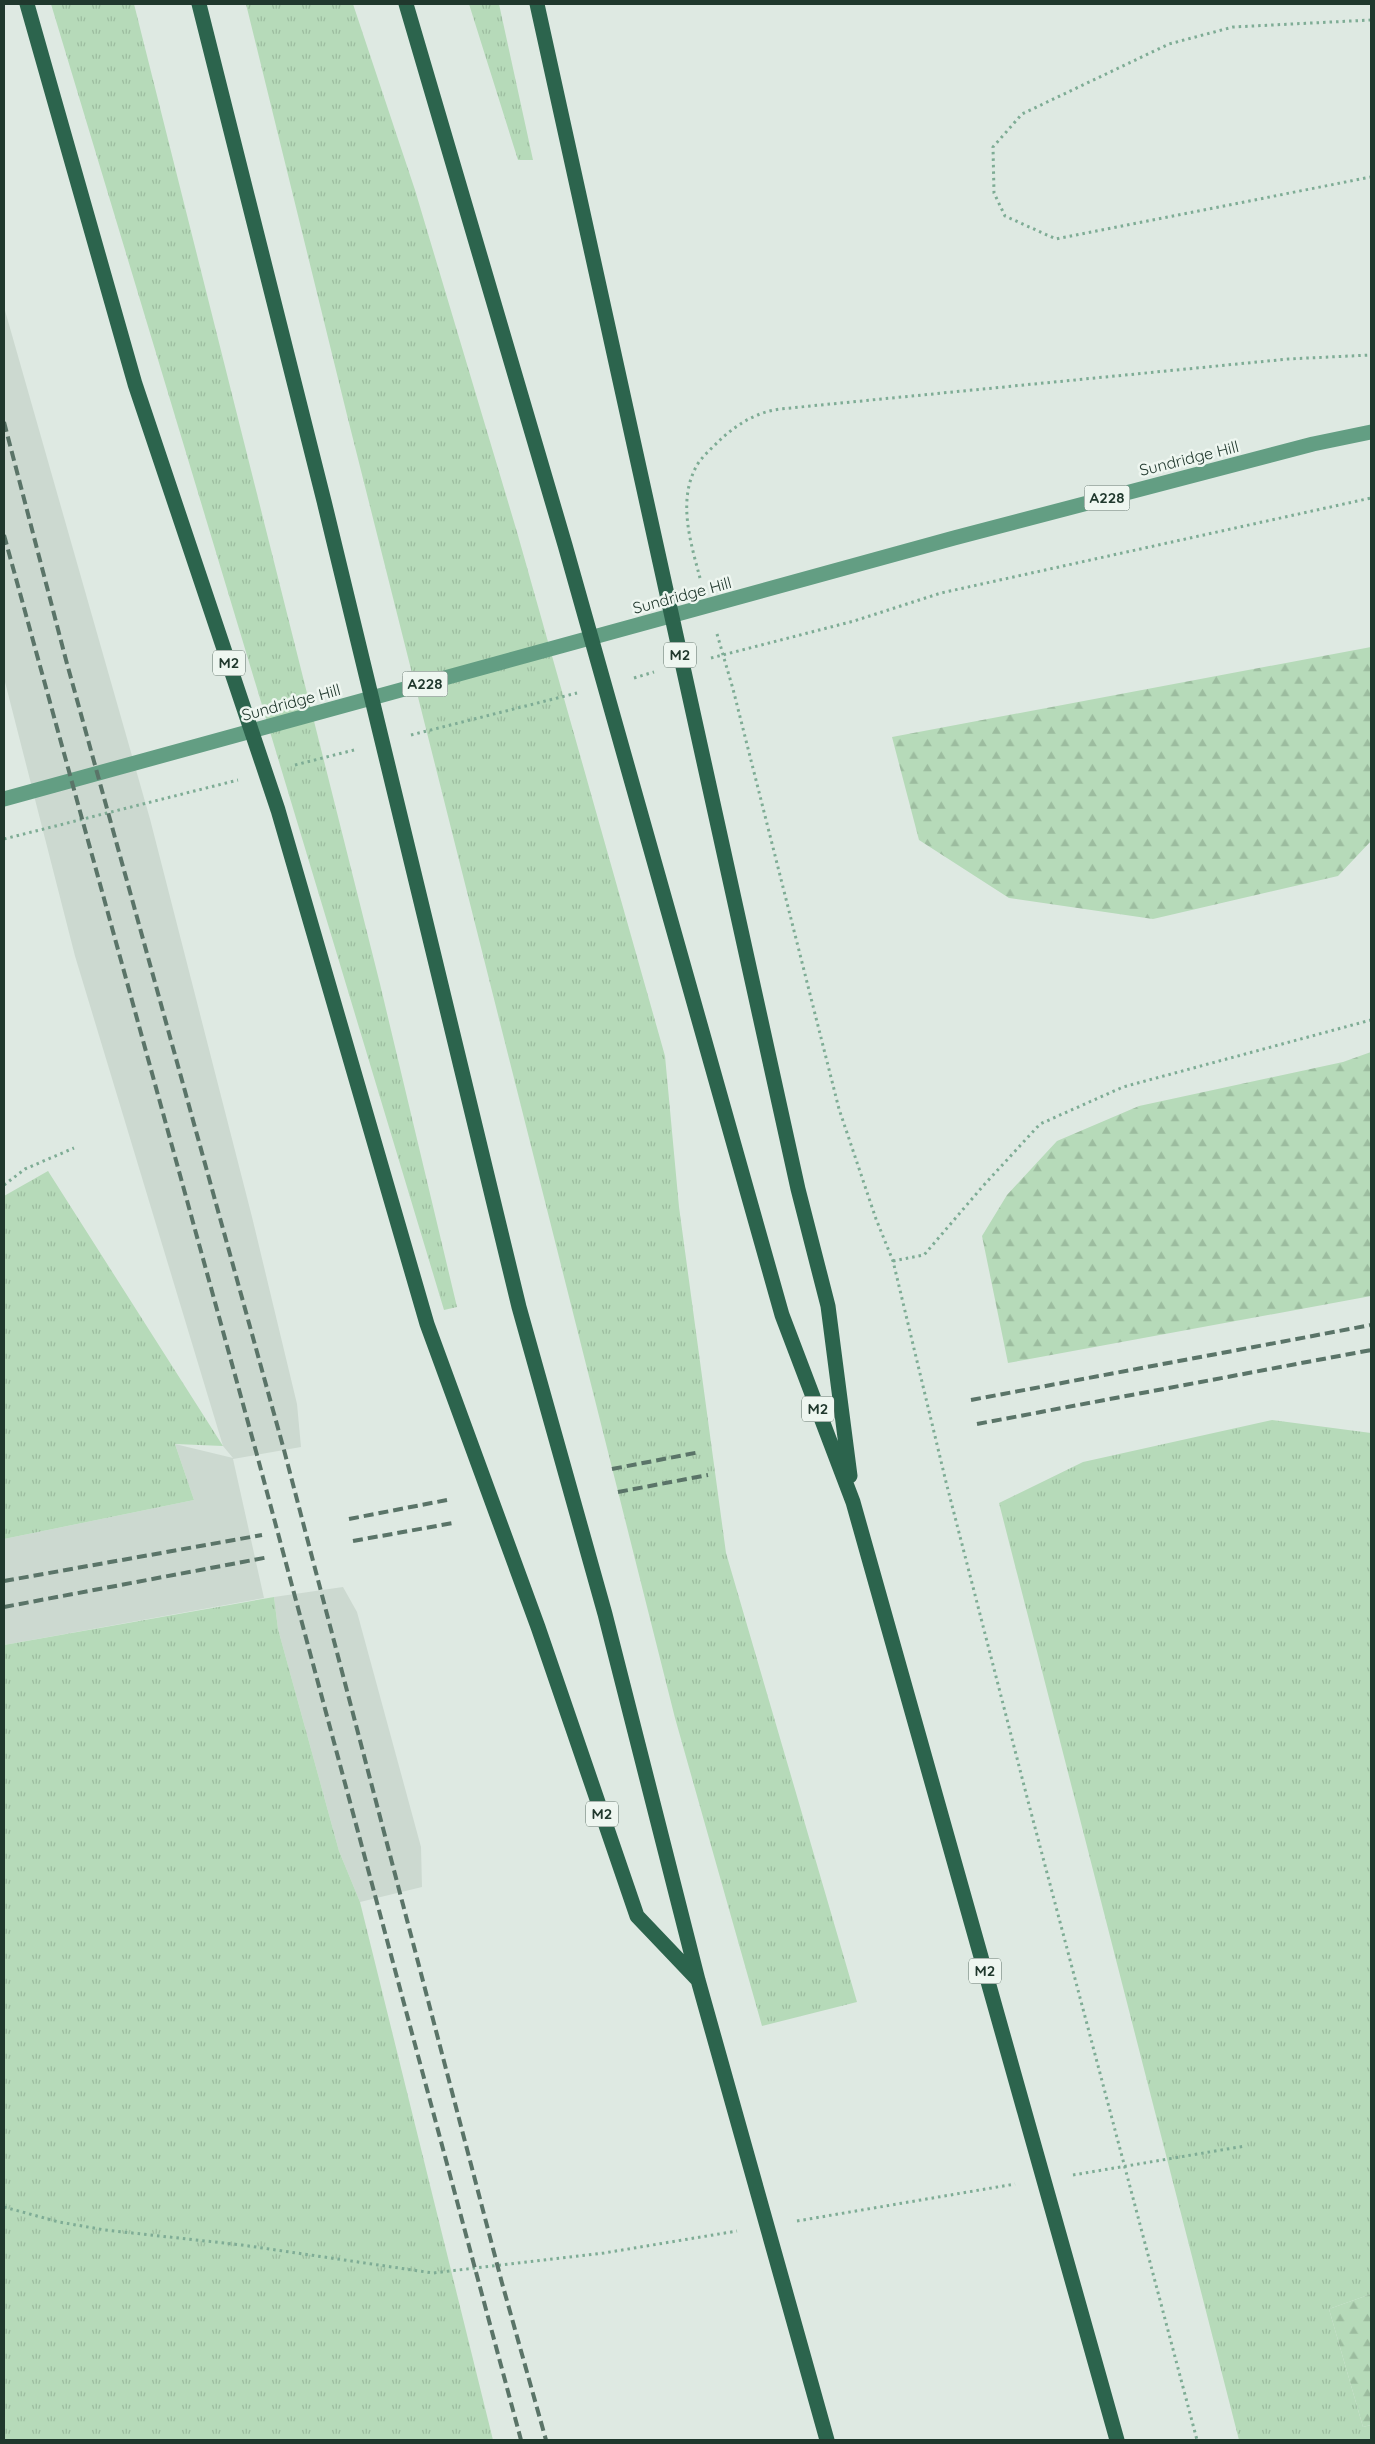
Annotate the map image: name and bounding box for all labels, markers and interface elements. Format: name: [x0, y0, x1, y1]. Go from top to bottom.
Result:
street label: Sundridge Hill: [1137, 436, 1241, 480]
road number: A228: [1084, 486, 1130, 510]
street label: Sundridge Hill: [630, 572, 734, 618]
road number: M2: [664, 642, 696, 668]
road number: M2: [213, 650, 245, 676]
road number: A228: [402, 672, 448, 696]
street label: Sundridge Hill: [239, 679, 343, 725]
road number: M2: [802, 1396, 834, 1422]
road number: M2: [586, 1802, 618, 1826]
road number: M2: [969, 1958, 1001, 1984]

